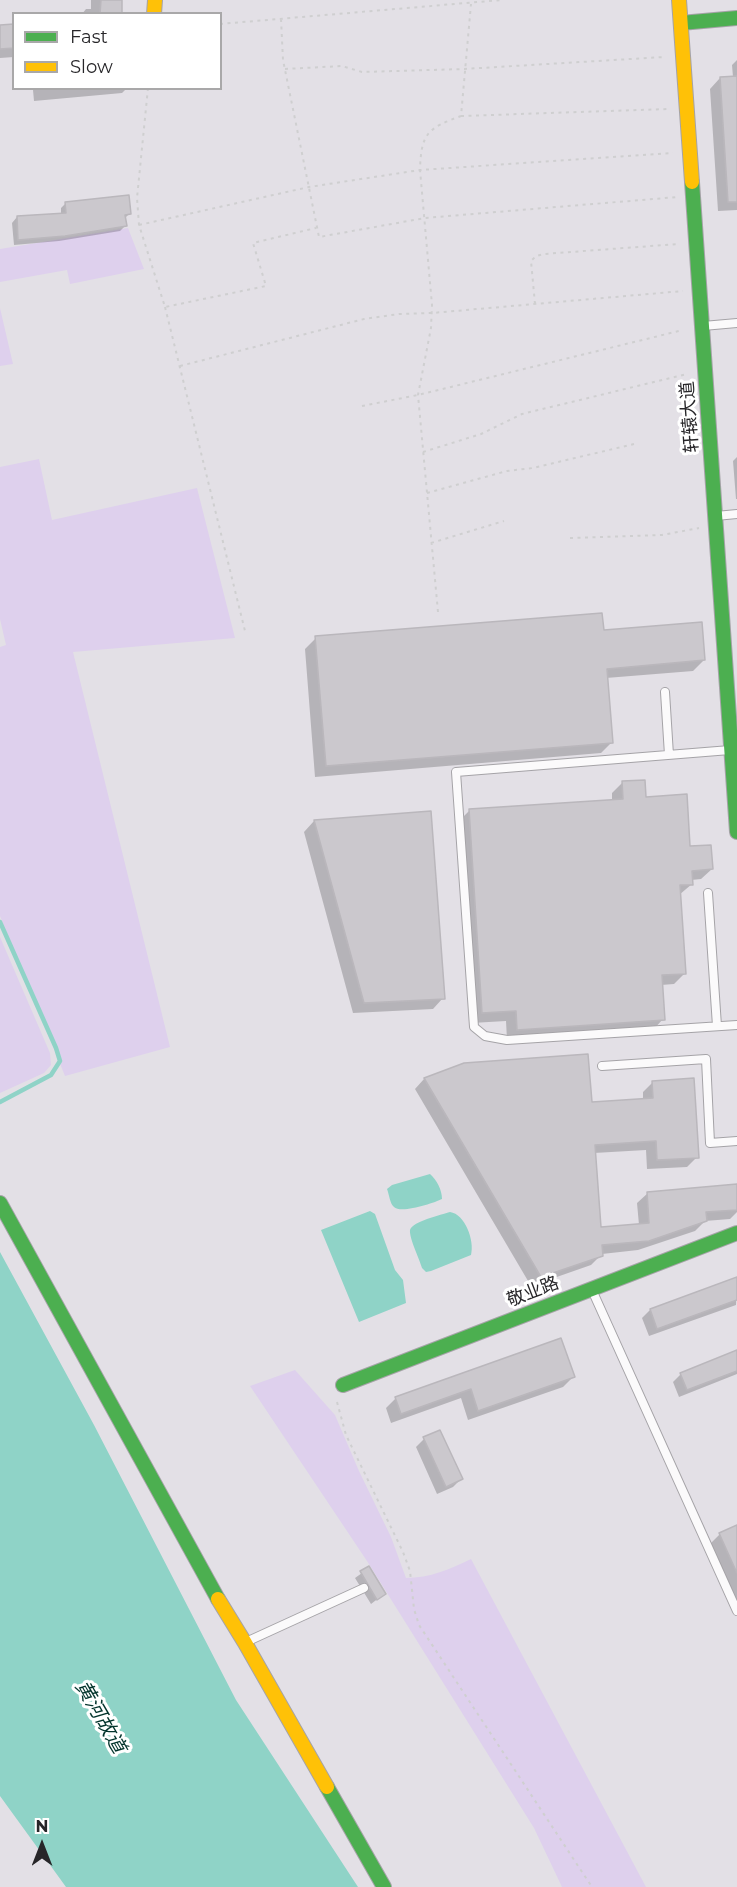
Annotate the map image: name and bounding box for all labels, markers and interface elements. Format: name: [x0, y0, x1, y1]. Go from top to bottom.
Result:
legend: [12, 12, 222, 90]
text: Fast: [70, 26, 108, 48]
text: Slow: [70, 56, 113, 78]
street label: 轩辕大道: [677, 380, 703, 454]
street label: 敬业路: [504, 1272, 562, 1312]
water label: 黄河故道: [70, 1676, 130, 1758]
north arrow: [12, 1815, 72, 1875]
text: N: [36, 1817, 48, 1836]

